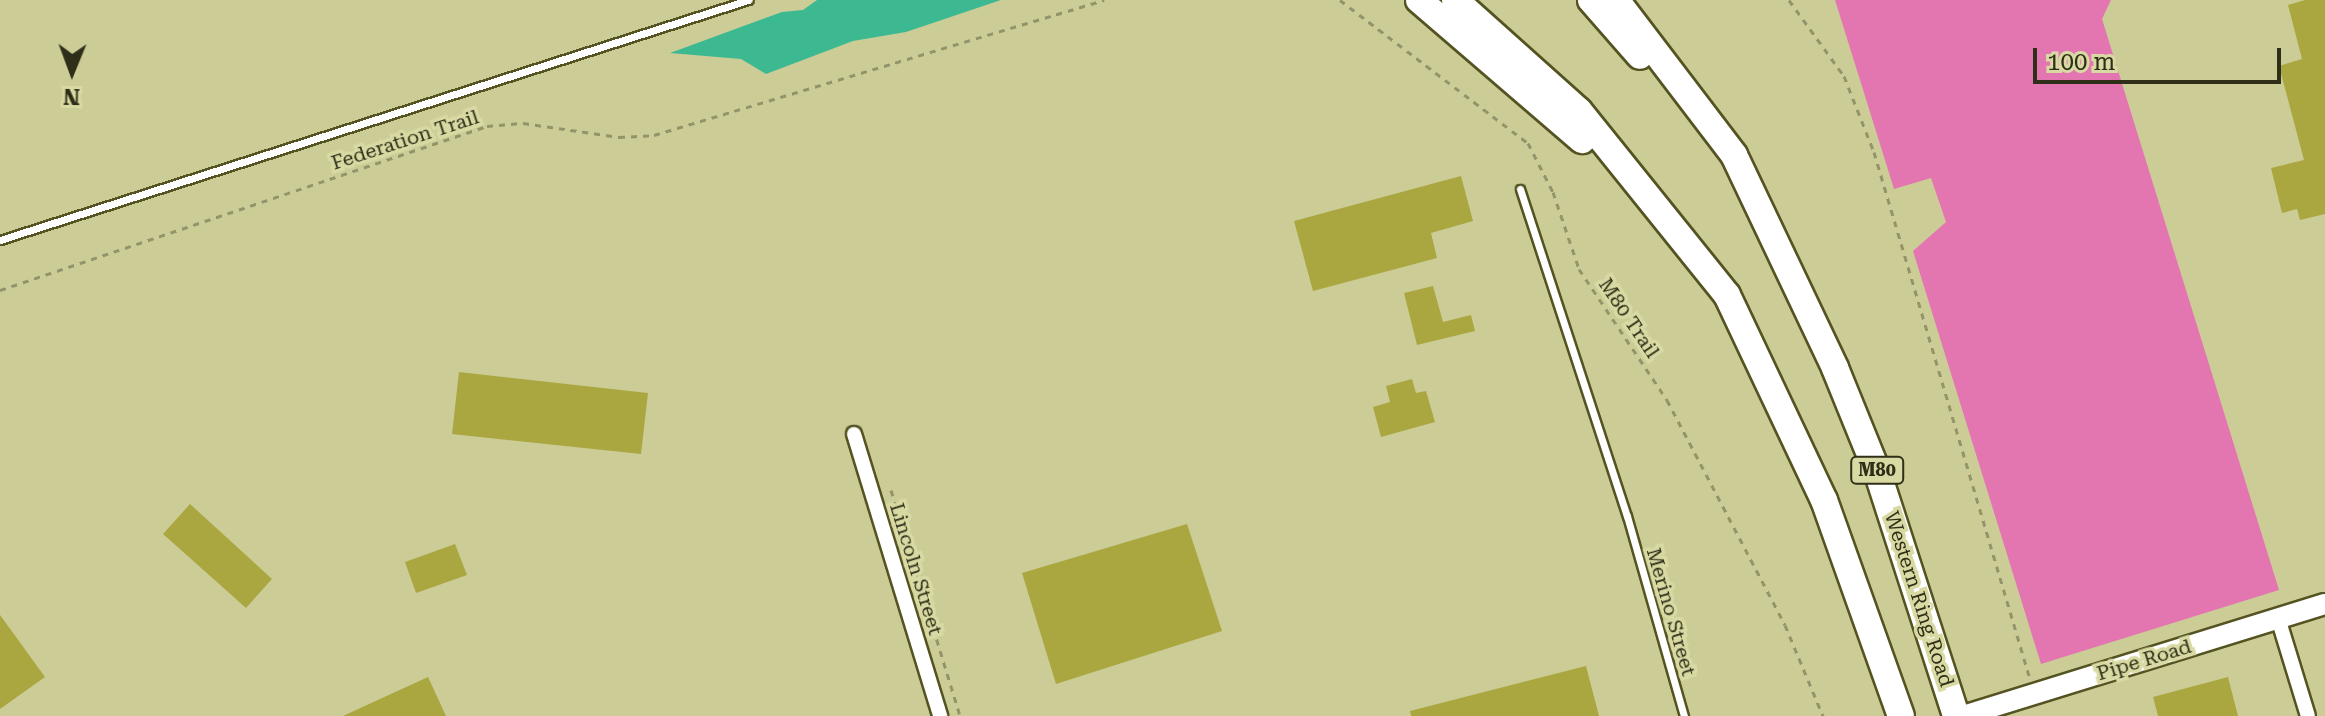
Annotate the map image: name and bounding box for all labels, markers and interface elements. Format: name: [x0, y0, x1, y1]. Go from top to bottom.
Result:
north arrow: [32, 32, 112, 112]
scale bar: [2037, 32, 2285, 82]
text: 100 m: [2047, 48, 2115, 76]
text: N: [63, 84, 80, 109]
street label: Federation Trail: [328, 105, 482, 175]
street label: M80 Trail: [1594, 274, 1664, 362]
road number: M80: [1849, 456, 1905, 484]
street label: Lincoln Street: [885, 500, 947, 638]
street label: Western Ring Road: [1879, 508, 1959, 690]
street label: Merino Street: [1641, 545, 1701, 679]
street label: Pipe Road: [2094, 634, 2194, 686]

